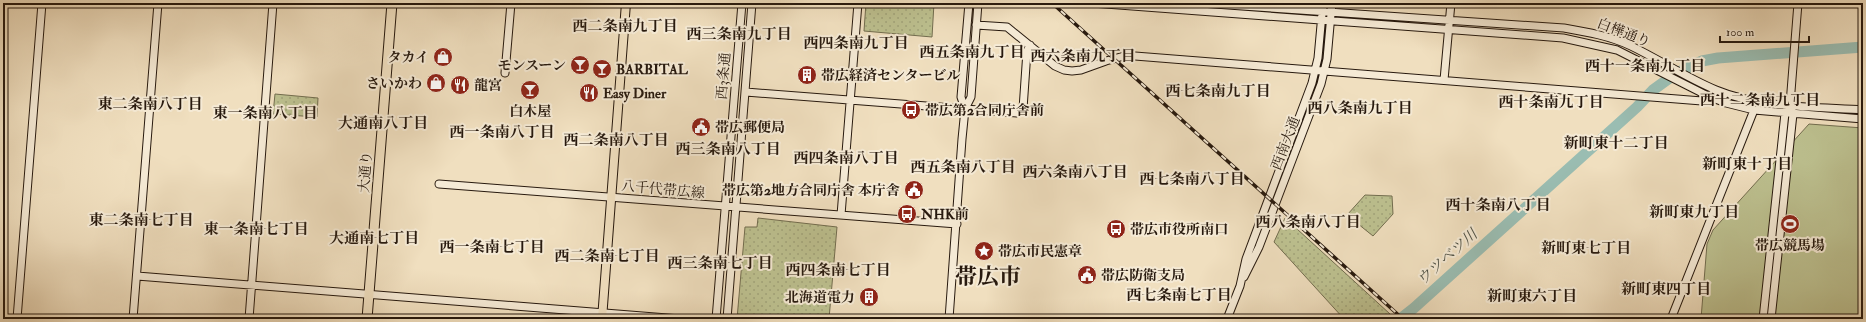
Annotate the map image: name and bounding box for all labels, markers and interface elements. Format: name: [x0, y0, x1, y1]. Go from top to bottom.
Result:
street label: 白樺通り: [1595, 14, 1653, 50]
district label: 西二条南九丁目: [572, 17, 678, 36]
scale bar: [1720, 18, 1809, 44]
district label: 西三条南九丁目: [686, 25, 792, 44]
text: 100 m: [1726, 25, 1755, 40]
district label: 西四条南九丁目: [803, 34, 909, 53]
district label: 西五条南九丁目: [919, 43, 1025, 62]
shop icon: タカイ: [432, 46, 454, 68]
district label: 西六条南九丁目: [1030, 47, 1136, 66]
place label: タカイ: [387, 49, 429, 66]
street label: 西3条通: [713, 52, 734, 100]
bar icon: モンスーン: [569, 54, 591, 76]
place label: モンスーン: [497, 57, 566, 74]
district label: 西十一条南九丁目: [1585, 57, 1705, 76]
bar icon: BARBITAL: [591, 58, 613, 80]
place label: BARBITAL: [616, 61, 689, 78]
building icon: 帯広経済センタービル: [796, 64, 818, 86]
place label: 帯広経済センタービル: [821, 67, 960, 84]
shop icon: さいかわ: [425, 72, 447, 94]
restaurant icon: 龍宮: [449, 74, 471, 96]
place label: さいかわ: [366, 75, 422, 92]
place label: 龍宮: [474, 77, 502, 94]
bar icon: 白木屋: [519, 79, 541, 101]
restaurant icon: Easy Diner: [578, 82, 600, 104]
district label: 西七条南九丁目: [1165, 82, 1271, 101]
place label: Easy Diner: [603, 85, 667, 103]
district label: 西十二条南九丁目: [1700, 91, 1820, 110]
district label: 西十条南九丁目: [1498, 93, 1604, 112]
district label: 東二条南八丁目: [97, 95, 203, 114]
bus stop icon: 帯広第2合同庁舎前: [900, 99, 922, 121]
district label: 西八条南九丁目: [1307, 99, 1413, 118]
place label: 帯広第2合同庁舎前: [925, 102, 1044, 119]
place label: 白木屋: [509, 103, 551, 120]
district label: 東一条南八丁目: [212, 104, 318, 123]
district label: 大通南八丁目: [338, 114, 428, 133]
street label: 西南大通: [1267, 114, 1303, 172]
public building icon: 帯広郵便局: [690, 116, 712, 138]
place label: 帯広郵便局: [715, 119, 785, 136]
district label: 西一条南八丁目: [449, 123, 555, 142]
district label: 西二条南八丁目: [563, 131, 669, 150]
district label: 新町東十二丁目: [1563, 134, 1669, 153]
district label: 西三条南八丁目: [675, 140, 781, 159]
district label: 西四条南八丁目: [793, 149, 899, 168]
street label: 大通り: [355, 150, 376, 194]
district label: 新町東十丁目: [1702, 155, 1792, 174]
district label: 西五条南八丁目: [910, 158, 1016, 177]
district label: 西六条南八丁目: [1022, 163, 1128, 182]
district label: 西七条南八丁目: [1139, 170, 1245, 189]
street label: 八千代帯広線: [620, 177, 706, 202]
public building icon: 帯広第2地方合同庁舎 本庁舎: [903, 179, 925, 201]
place label: 帯広第2地方合同庁舎 本庁舎: [722, 182, 900, 199]
district label: 西十条南八丁目: [1445, 196, 1551, 215]
bus stop icon: NHK前: [896, 203, 918, 225]
district label: 新町東九丁目: [1649, 203, 1739, 222]
place label: NHK前: [920, 206, 969, 223]
district label: 東二条南七丁目: [88, 211, 194, 230]
district label: 西八条南八丁目: [1255, 213, 1361, 232]
sports icon: 帯広競馬場: [1779, 213, 1801, 235]
bus stop icon: 帯広市役所南口: [1105, 218, 1127, 240]
district label: 東一条南七丁目: [203, 220, 309, 239]
place label: 帯広市役所南口: [1130, 221, 1228, 238]
water label: ウツベツ川: [1413, 224, 1483, 290]
district label: 大通南七丁目: [329, 229, 419, 248]
place label: 帯広競馬場: [1755, 237, 1825, 254]
district label: 西一条南七丁目: [439, 238, 545, 257]
district label: 新町東七丁目: [1541, 239, 1631, 258]
place icon: 帯広市民憲章: [973, 240, 995, 262]
place label: 帯広市民憲章: [998, 243, 1082, 260]
district label: 西二条南七丁目: [554, 247, 660, 266]
district label: 西三条南七丁目: [667, 254, 773, 273]
district label: 西四条南七丁目: [785, 261, 891, 280]
district label: 帯広市: [955, 263, 1021, 291]
public building icon: 帯広防衛支局: [1076, 264, 1098, 286]
place label: 帯広防衛支局: [1101, 267, 1185, 284]
district label: 新町東四丁目: [1621, 280, 1711, 299]
building icon: 北海道電力: [858, 286, 880, 308]
district label: 西七条南七丁目: [1126, 286, 1232, 305]
district label: 新町東六丁目: [1487, 287, 1577, 306]
place label: 北海道電力: [785, 289, 855, 306]

